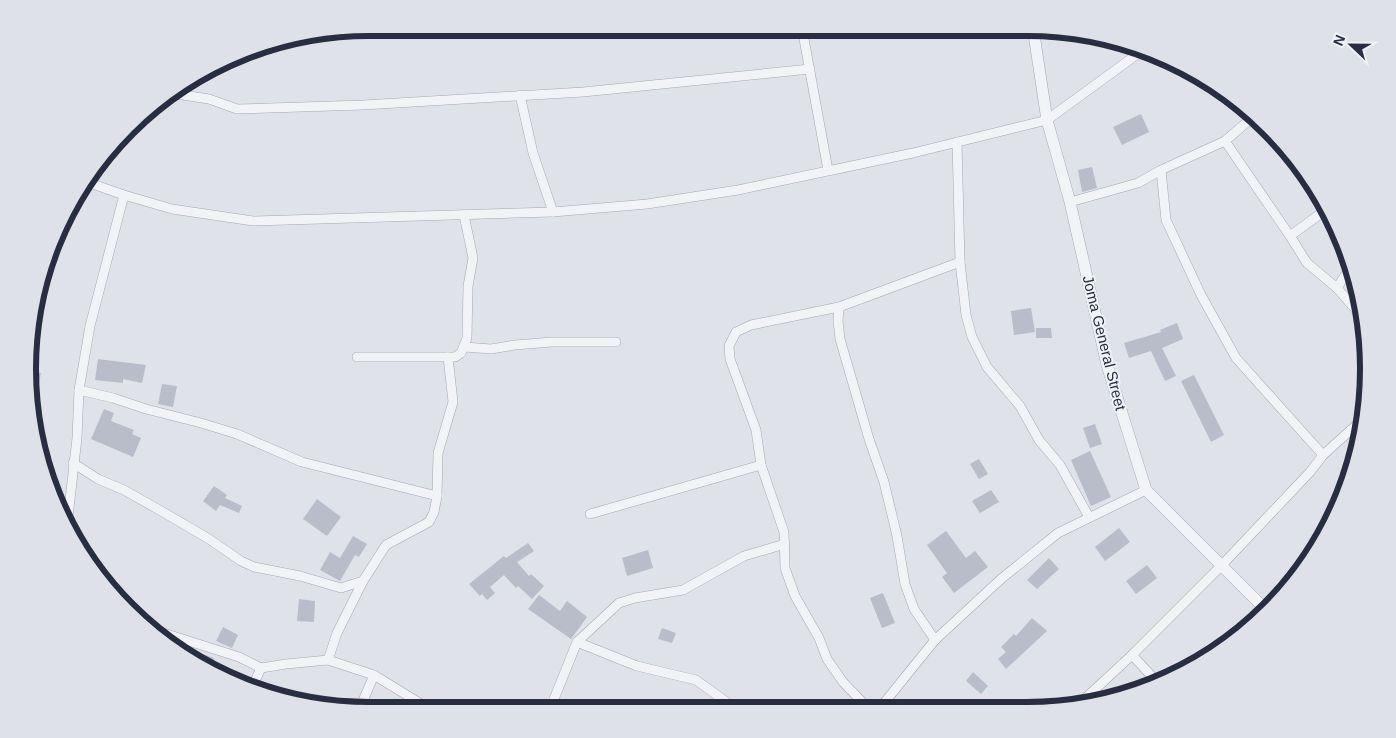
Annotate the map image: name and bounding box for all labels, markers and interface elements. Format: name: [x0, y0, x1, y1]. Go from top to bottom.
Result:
north arrow: [1326, 20, 1376, 70]
text: N: [1330, 32, 1348, 48]
street label: Joma General Street: [1079, 274, 1130, 413]

